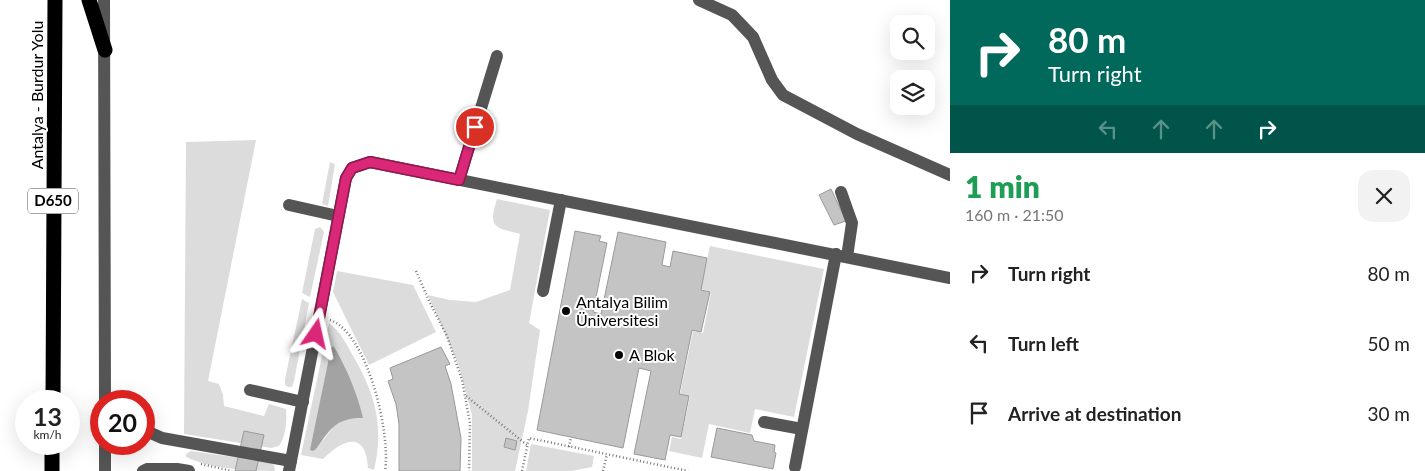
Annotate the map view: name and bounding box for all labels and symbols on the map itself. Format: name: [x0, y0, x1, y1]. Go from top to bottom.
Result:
street label: Antalya - Burdur Yolu: [27, 21, 46, 169]
pin: [454, 106, 496, 148]
road number: D650: [28, 188, 78, 214]
place label: Antalya Bilim Üniversitesi: [576, 292, 668, 329]
marker: Antalya Bilim Üniversitesi: [560, 305, 572, 317]
position arrow: [289, 307, 341, 359]
place label: A Blok: [629, 345, 675, 364]
marker: A Blok: [613, 349, 625, 361]
speed limit sign: 20: [90, 390, 155, 455]

